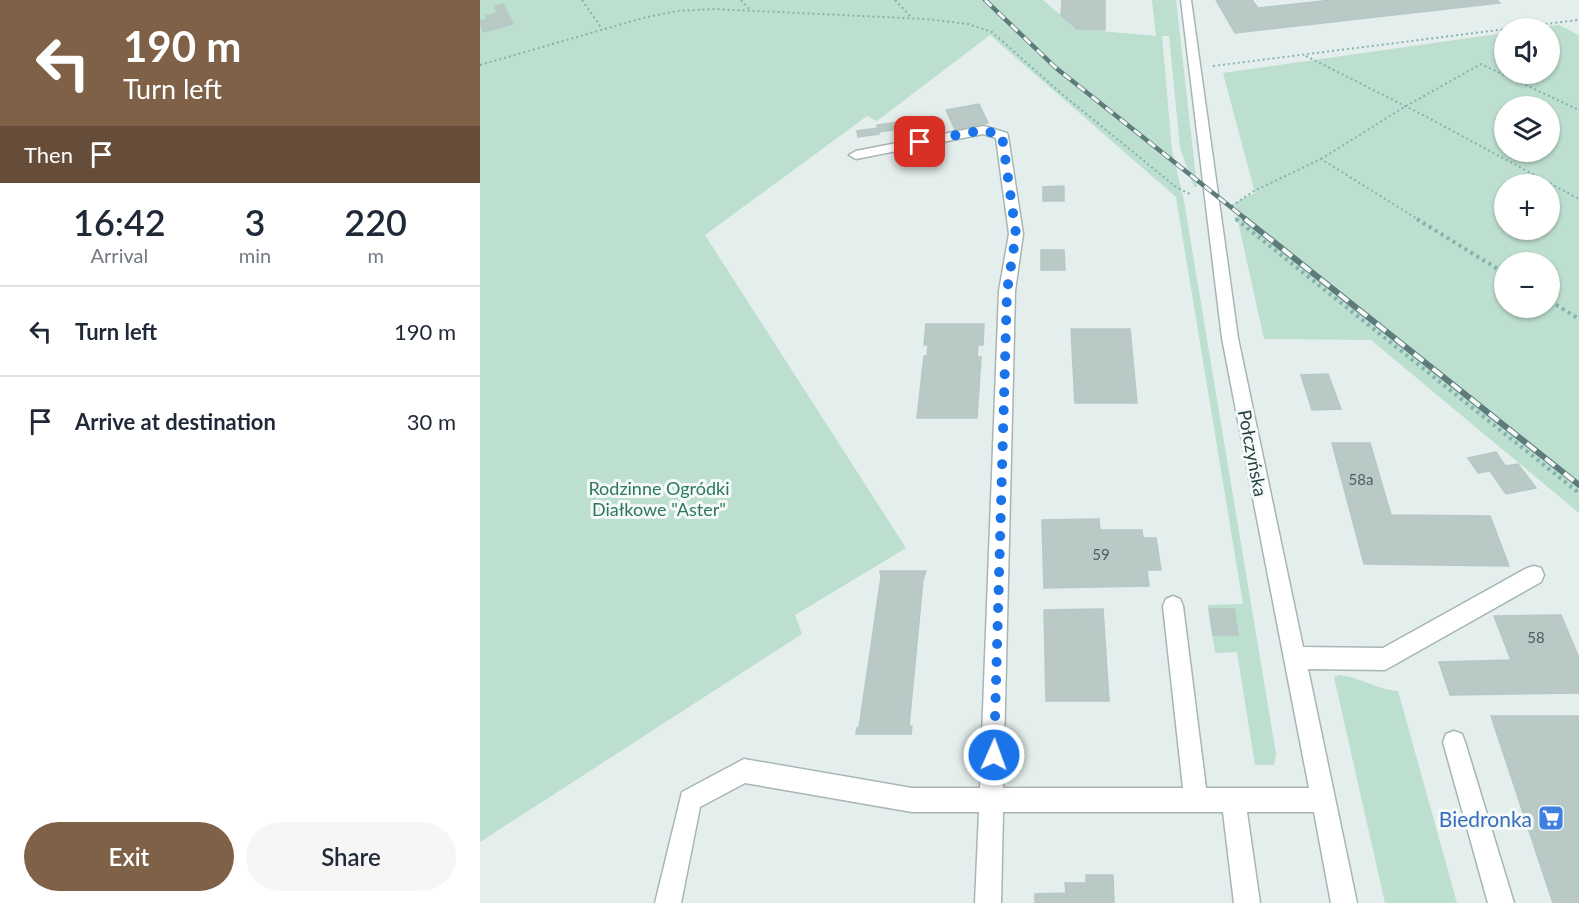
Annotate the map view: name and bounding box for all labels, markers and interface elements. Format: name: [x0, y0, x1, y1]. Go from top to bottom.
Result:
map controls: [1494, 18, 1560, 318]
button: sound: [1494, 18, 1560, 84]
text: 190 m: [123, 21, 241, 71]
icon: left: [24, 24, 102, 102]
text: Turn left: [123, 72, 222, 105]
button: layers: [1494, 96, 1560, 162]
pin: [894, 116, 945, 167]
icon: arrive: [903, 125, 936, 158]
icon: arrive: [85, 138, 118, 171]
text: Then: [24, 141, 73, 168]
button: +: [1494, 174, 1560, 240]
text: 16:42: [73, 200, 166, 244]
text: 3: [245, 200, 265, 244]
text: 220: [344, 200, 407, 244]
text: Arrival: [91, 243, 148, 267]
text: min: [239, 243, 271, 267]
text: m: [367, 243, 384, 267]
button: −: [1494, 252, 1560, 318]
icon: left: [24, 315, 57, 348]
text: Turn left: [75, 318, 157, 345]
text: 190 m: [394, 318, 456, 345]
icon: arrive: [24, 405, 57, 438]
text: Arrive at destination: [75, 408, 276, 435]
text: 30 m: [407, 408, 456, 435]
street label: Połczyńska: [1234, 408, 1272, 498]
house number: 58a: [1349, 470, 1373, 488]
park label: Rodzinne Ogródki Diałkowe "Aster": [588, 477, 730, 520]
house number: 59: [1092, 545, 1110, 563]
house number: 58: [1527, 628, 1545, 646]
position arrow: [962, 723, 1026, 787]
supermarket icon: Biedronka: [1536, 803, 1566, 833]
place label: Biedronka: [1439, 806, 1532, 831]
button: Exit: [24, 822, 234, 891]
button: Share: [246, 822, 456, 891]

